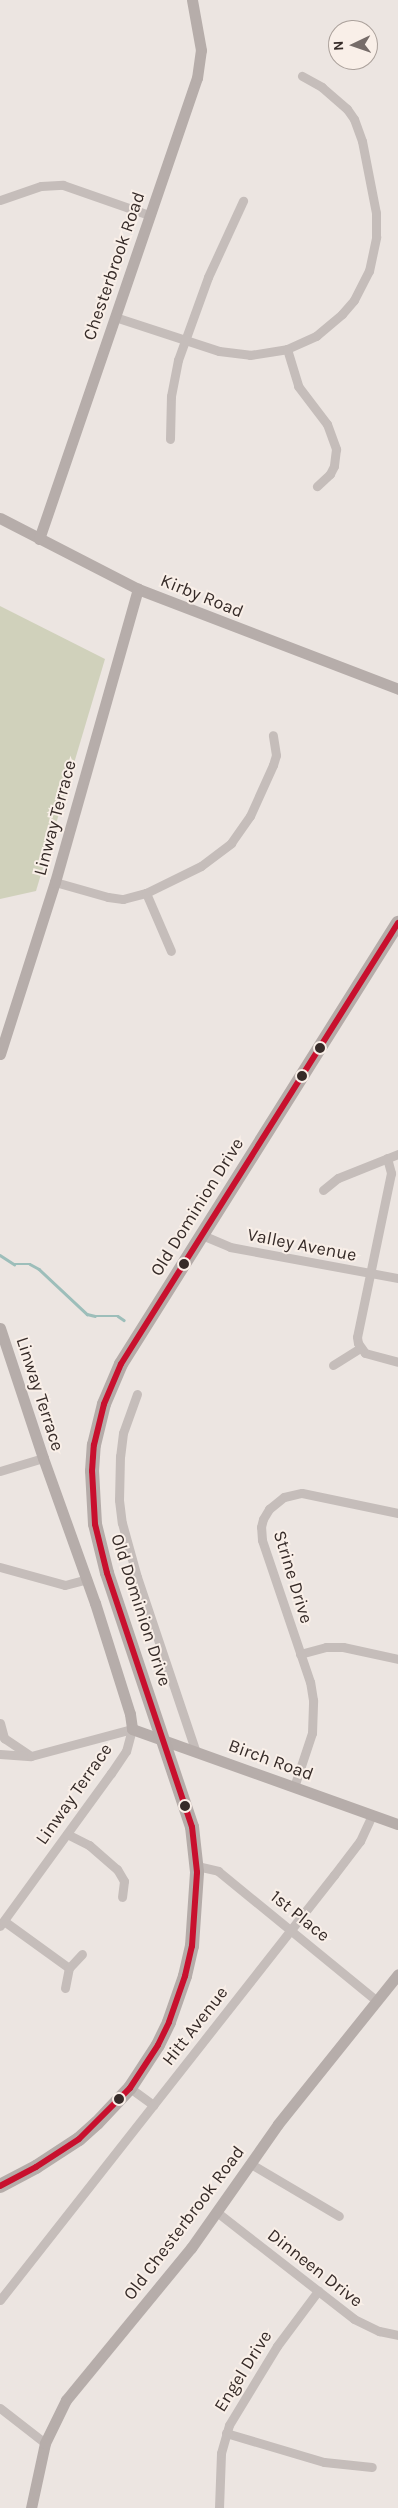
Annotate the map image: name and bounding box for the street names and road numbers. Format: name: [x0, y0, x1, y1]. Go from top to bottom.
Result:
street label: Chesterbrook Road: [78, 189, 150, 343]
street label: Kirby Road: [157, 570, 247, 622]
street label: Linway Terrace: [29, 758, 81, 878]
street label: Old Dominion Drive: [146, 1134, 248, 1280]
street label: Valley Avenue: [246, 1224, 358, 1266]
street label: Linway Terrace: [11, 1334, 69, 1454]
street label: Strine Drive: [269, 1528, 317, 1626]
street label: Old Dominion Drive: [106, 1531, 176, 1689]
street label: Birch Road: [226, 1735, 316, 1785]
street label: Linway Terrace: [31, 1739, 117, 1849]
street label: 1st Place: [266, 1886, 334, 1946]
street label: Hitt Avenue: [157, 1982, 233, 2070]
street label: Old Chesterbrook Road: [119, 2142, 249, 2304]
street label: Dinneen Drive: [263, 2224, 367, 2312]
street label: Engel Drive: [210, 2326, 276, 2416]

